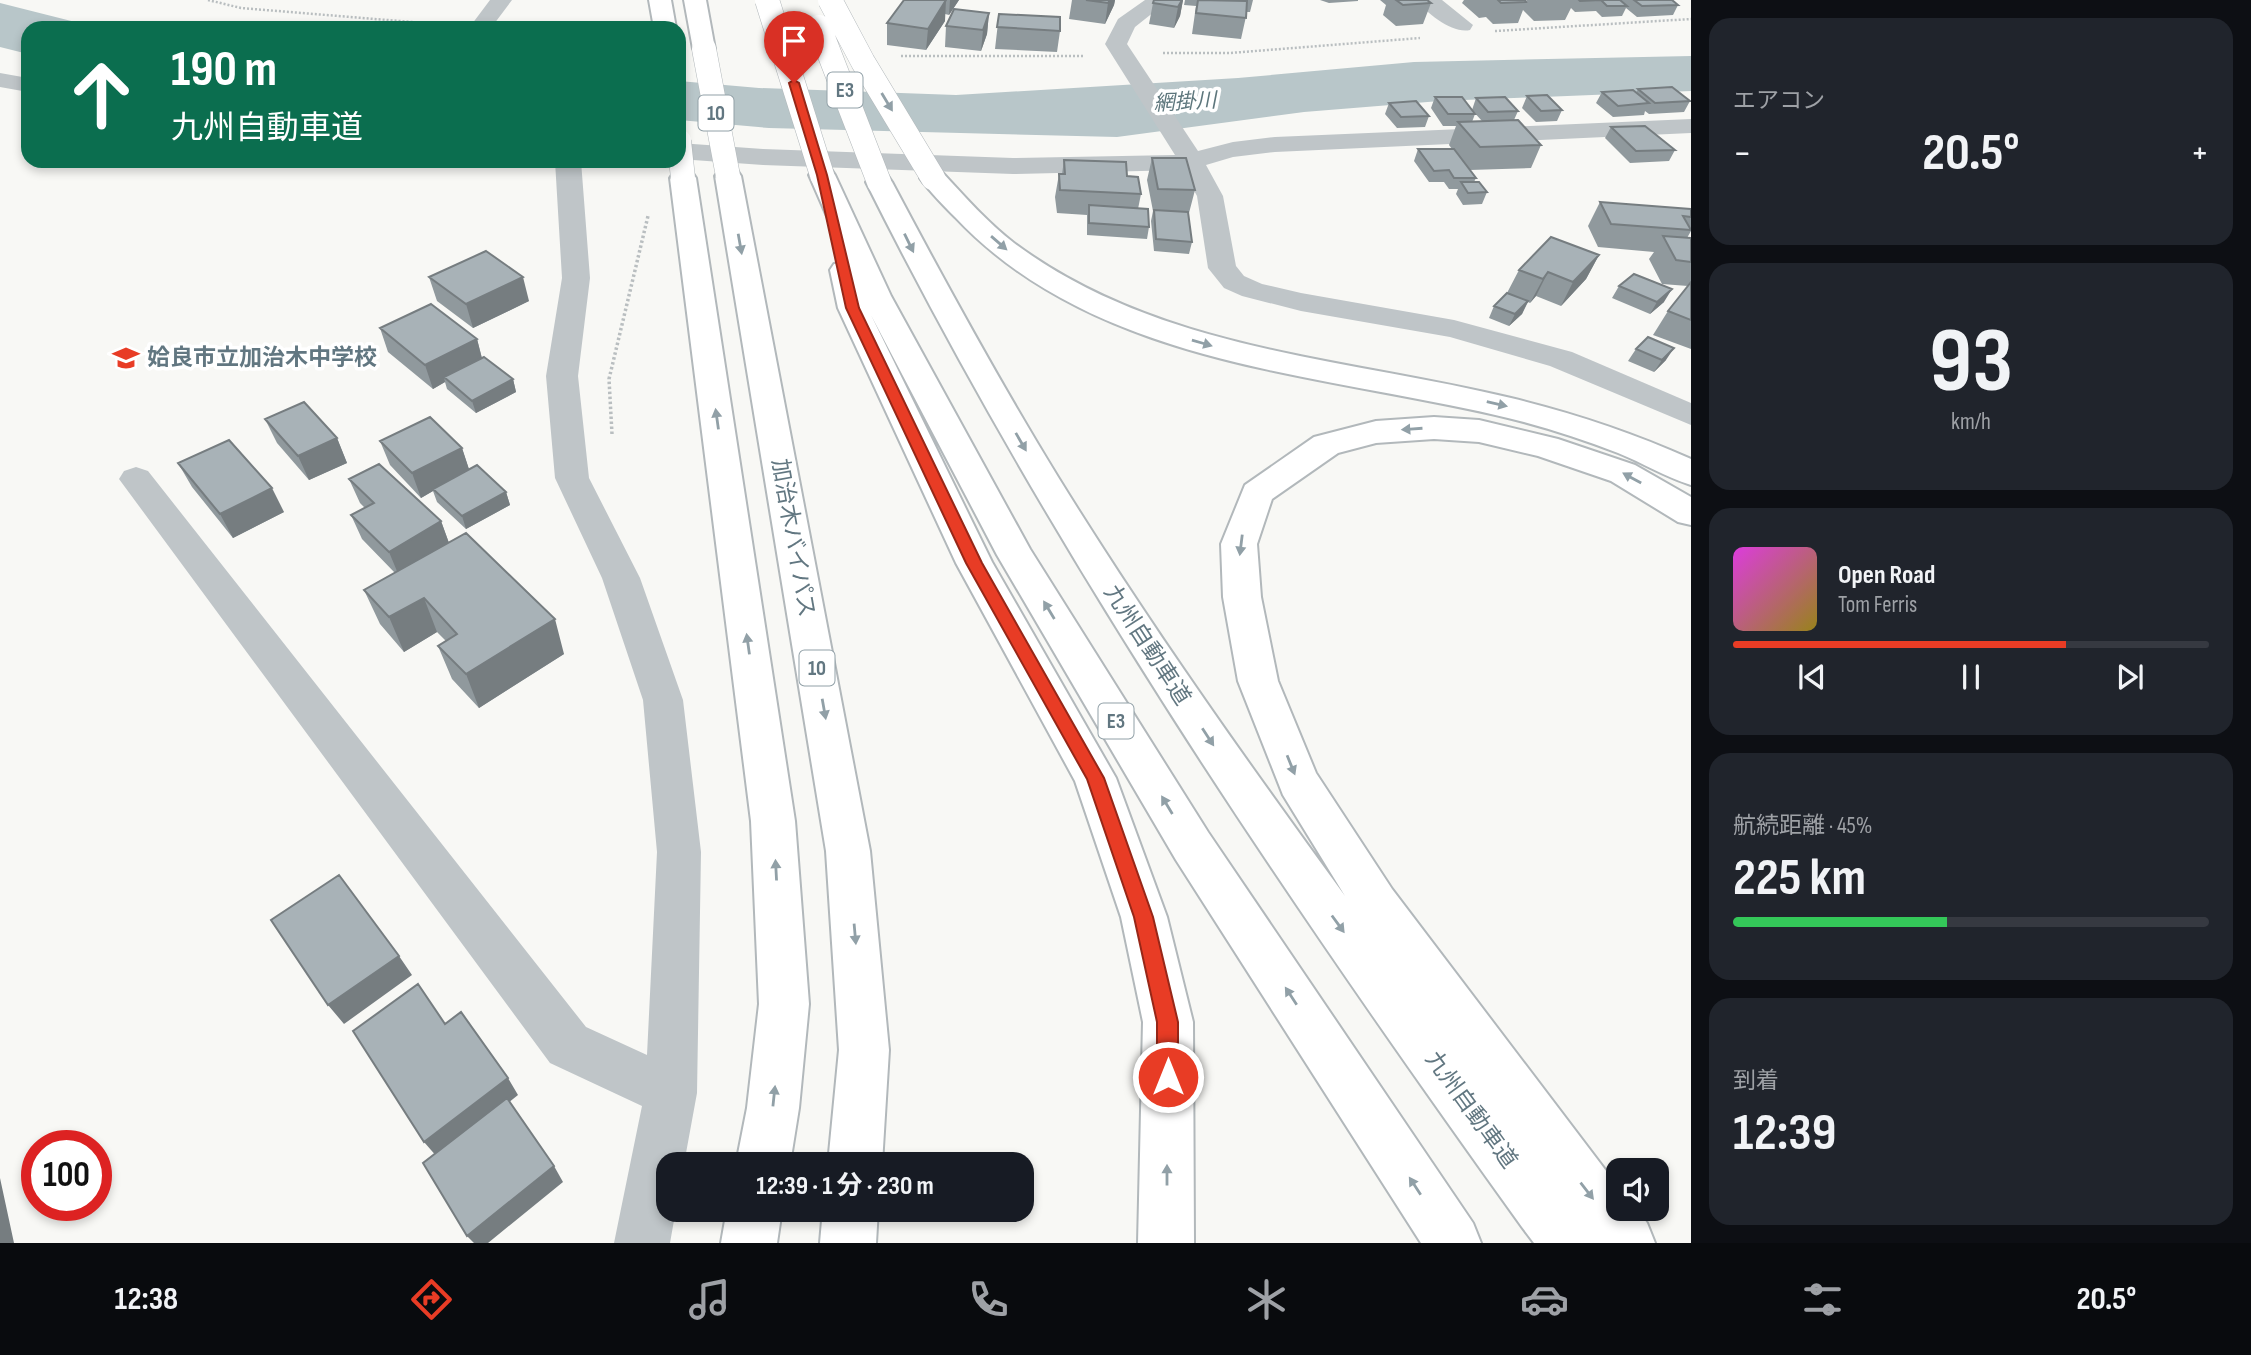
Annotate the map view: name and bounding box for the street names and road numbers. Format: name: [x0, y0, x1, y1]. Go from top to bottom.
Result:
road number: E3: [828, 72, 862, 108]
road number: 10: [698, 96, 734, 130]
street label: 加治木バイパス: [765, 457, 821, 619]
street label: 九州自動車道: [1098, 580, 1196, 710]
road number: 10: [800, 650, 834, 686]
road number: E3: [1098, 704, 1134, 738]
street label: 九州自動車道: [1419, 1046, 1523, 1174]

